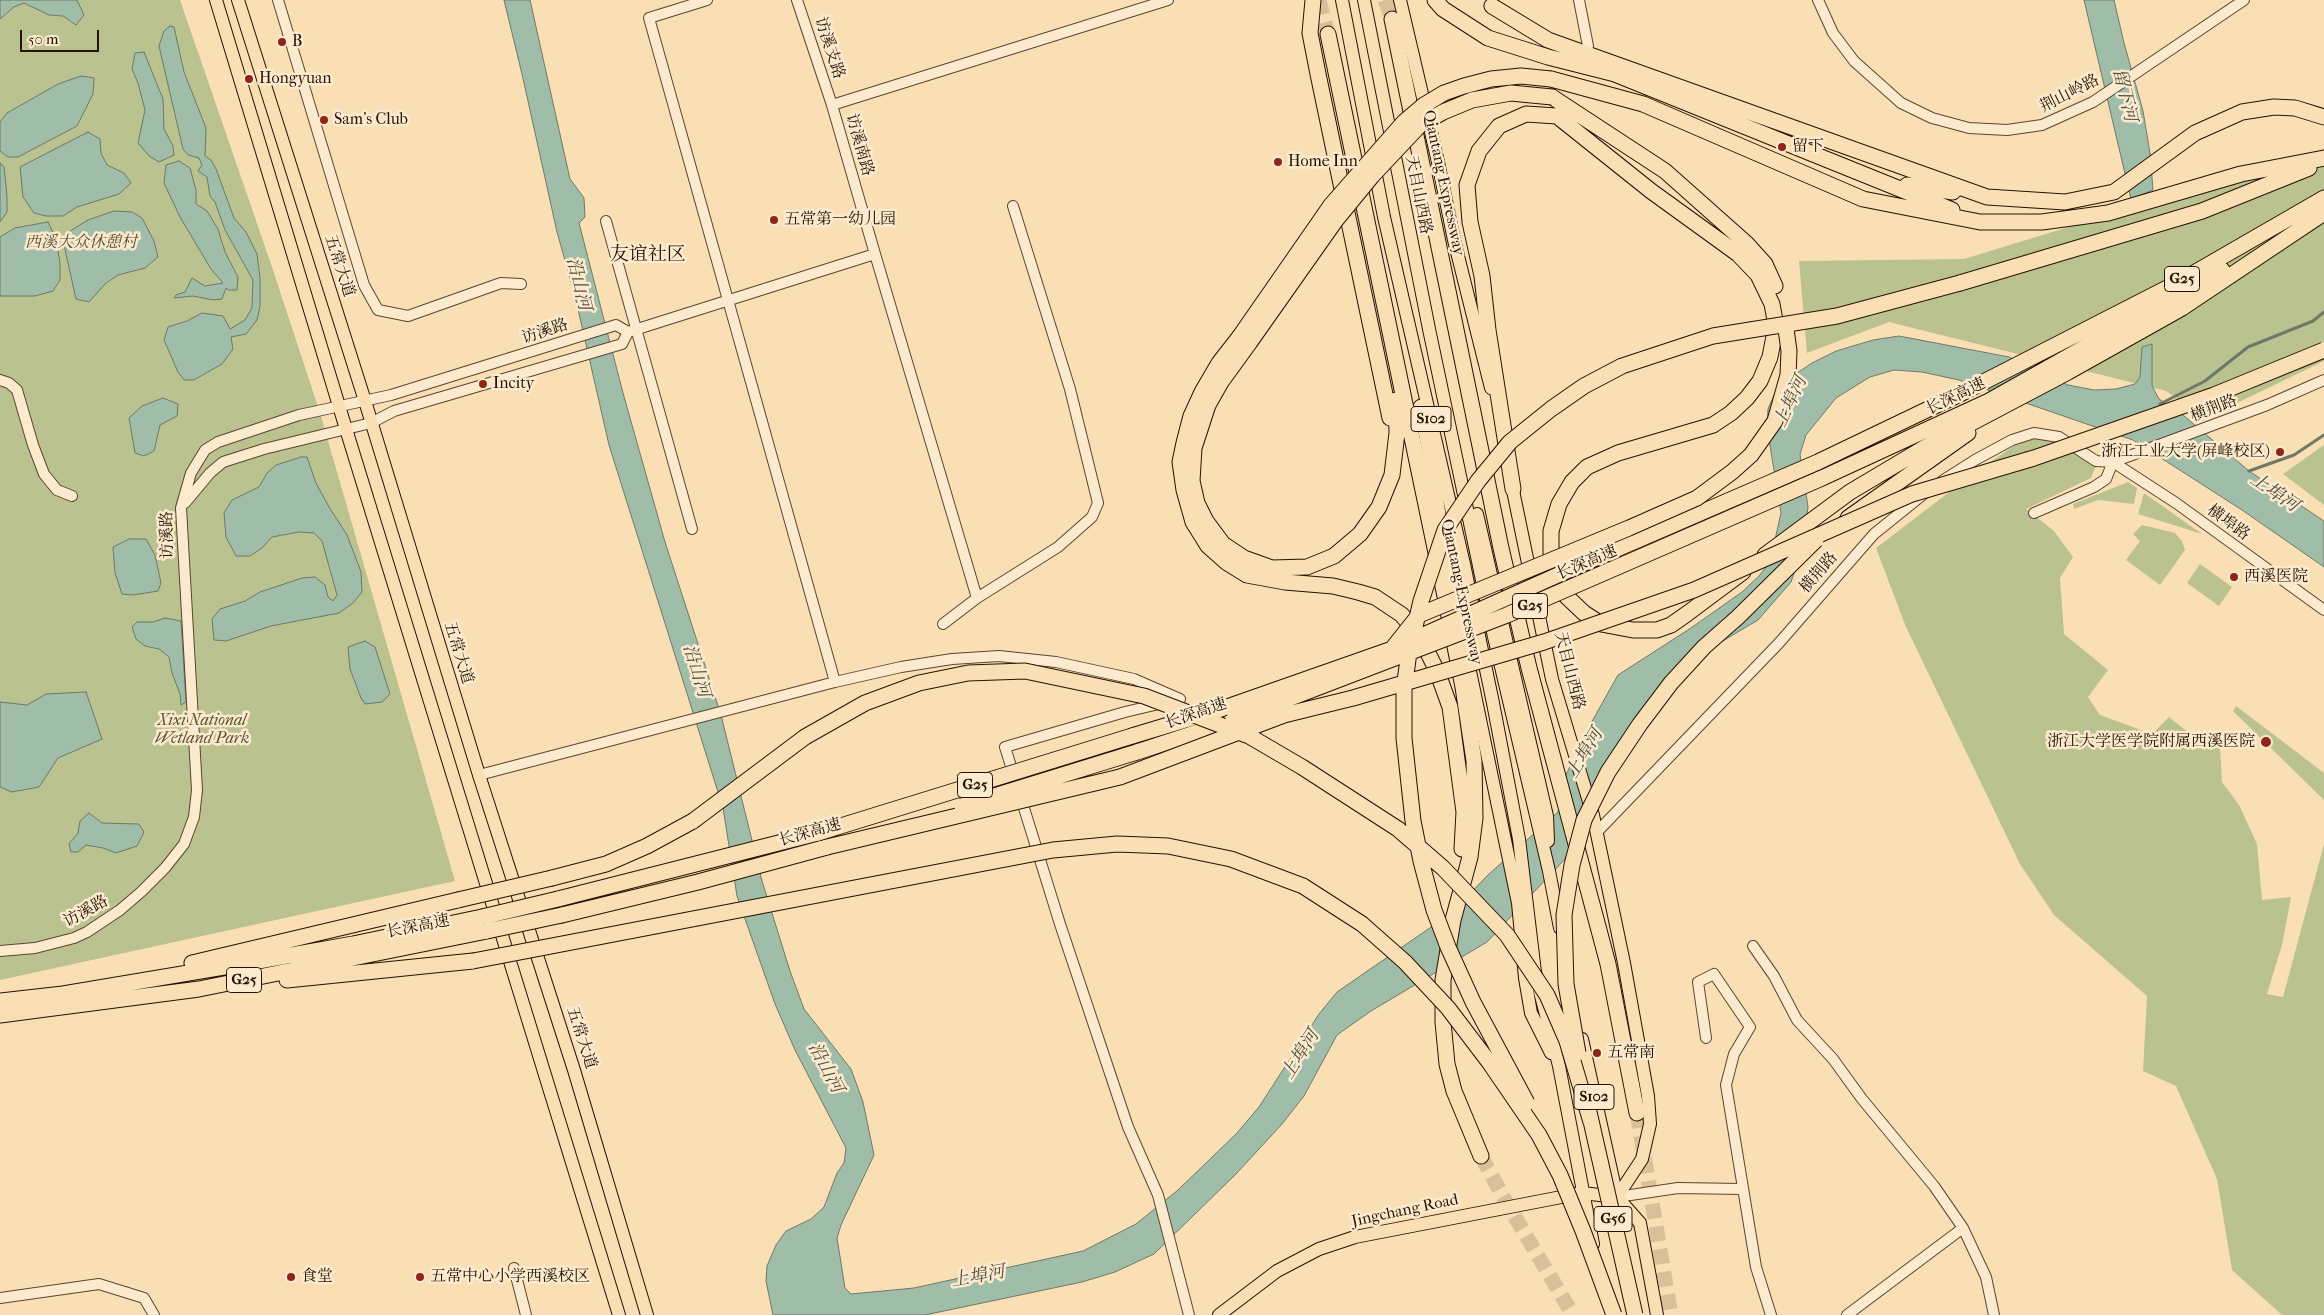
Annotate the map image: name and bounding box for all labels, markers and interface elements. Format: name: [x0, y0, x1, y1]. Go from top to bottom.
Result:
street label: 访溪支路: [810, 15, 848, 81]
scale bar: [22, 20, 101, 52]
text: 50 m: [28, 30, 58, 48]
place label: B: [292, 32, 302, 52]
marker: B: [276, 36, 288, 48]
water label: 留下河: [2107, 66, 2141, 124]
place label: Hongyuan: [259, 69, 332, 89]
street label: 荆山岭路: [2037, 71, 2103, 117]
marker: Hongyuan: [243, 73, 255, 85]
street label: Qiantang Expressway: [1418, 108, 1468, 258]
place label: Sam's Club: [334, 110, 408, 130]
street label: 访溪南路: [841, 112, 877, 178]
marker: Sam's Club: [318, 114, 330, 126]
place label: 留下: [1792, 137, 1824, 157]
marker: 留下: [1776, 141, 1788, 153]
place label: Home Inn: [1288, 152, 1358, 172]
street label: 天目山西路: [1401, 154, 1435, 236]
marker: Home Inn: [1272, 156, 1284, 168]
place label: 五常第一幼儿园: [784, 210, 896, 230]
marker: 五常第一幼儿园: [768, 214, 780, 226]
park label: 西溪大众休憩村: [25, 233, 137, 253]
street label: 五常大道: [320, 233, 358, 299]
district label: 友谊社区: [610, 244, 686, 266]
water label: 沿山河: [561, 255, 595, 313]
road number: G25: [2164, 266, 2200, 292]
street label: 访溪路: [519, 315, 571, 349]
water label: 上埠河: [1770, 373, 1812, 431]
place label: Incity: [493, 374, 534, 394]
street label: 长深高速: [1923, 374, 1989, 420]
marker: Incity: [477, 378, 489, 390]
street label: 横荆路: [2188, 391, 2240, 427]
road number: S102: [1411, 406, 1451, 432]
place label: 浙江工业大学(屏峰校区): [2101, 442, 2270, 462]
marker: 浙江工业大学(屏峰校区): [2274, 446, 2286, 458]
water label: 上埠河: [2246, 469, 2302, 517]
street label: 横埠路: [2203, 501, 2253, 545]
street label: 访溪路: [158, 511, 178, 559]
street label: Qiantang Expressway: [1436, 517, 1486, 667]
street label: 长深高速: [1554, 542, 1620, 584]
street label: 横荆路: [1796, 549, 1842, 597]
place label: 西溪医院: [2244, 567, 2308, 587]
marker: 西溪医院: [2228, 571, 2240, 583]
road number: G25: [1512, 594, 1548, 618]
street label: 五常大道: [439, 620, 477, 686]
street label: 天目山西路: [1550, 630, 1588, 712]
water label: 沿山河: [678, 642, 714, 700]
street label: 长深高速: [1163, 695, 1229, 733]
park label: Xixi National Wetland Park: [155, 711, 249, 749]
water label: 上埠河: [1562, 725, 1608, 783]
place label: 浙江大学医学院附属西溪医院: [2047, 732, 2255, 752]
marker: 浙江大学医学院附属西溪医院: [2259, 735, 2273, 749]
road number: G25: [958, 772, 992, 798]
street label: 长深高速: [777, 815, 843, 851]
street label: 访溪路: [60, 892, 112, 932]
street label: 长深高速: [385, 911, 451, 943]
road number: G25: [226, 968, 262, 992]
street label: 五常大道: [562, 1005, 600, 1071]
water label: 上埠河: [1278, 1026, 1324, 1084]
water label: 沿山河: [803, 1039, 847, 1097]
place label: 五常南: [1607, 1043, 1655, 1063]
marker: 五常南: [1591, 1047, 1603, 1059]
road number: S102: [1574, 1084, 1614, 1110]
street label: Jingchang Road: [1350, 1190, 1460, 1232]
road number: G56: [1594, 1206, 1632, 1232]
water label: 上埠河: [950, 1262, 1006, 1292]
place label: 食堂: [301, 1267, 333, 1287]
place label: 五常中心小学西溪校区: [430, 1267, 590, 1287]
marker: 食堂: [285, 1271, 297, 1283]
marker: 五常中心小学西溪校区: [414, 1271, 426, 1283]

